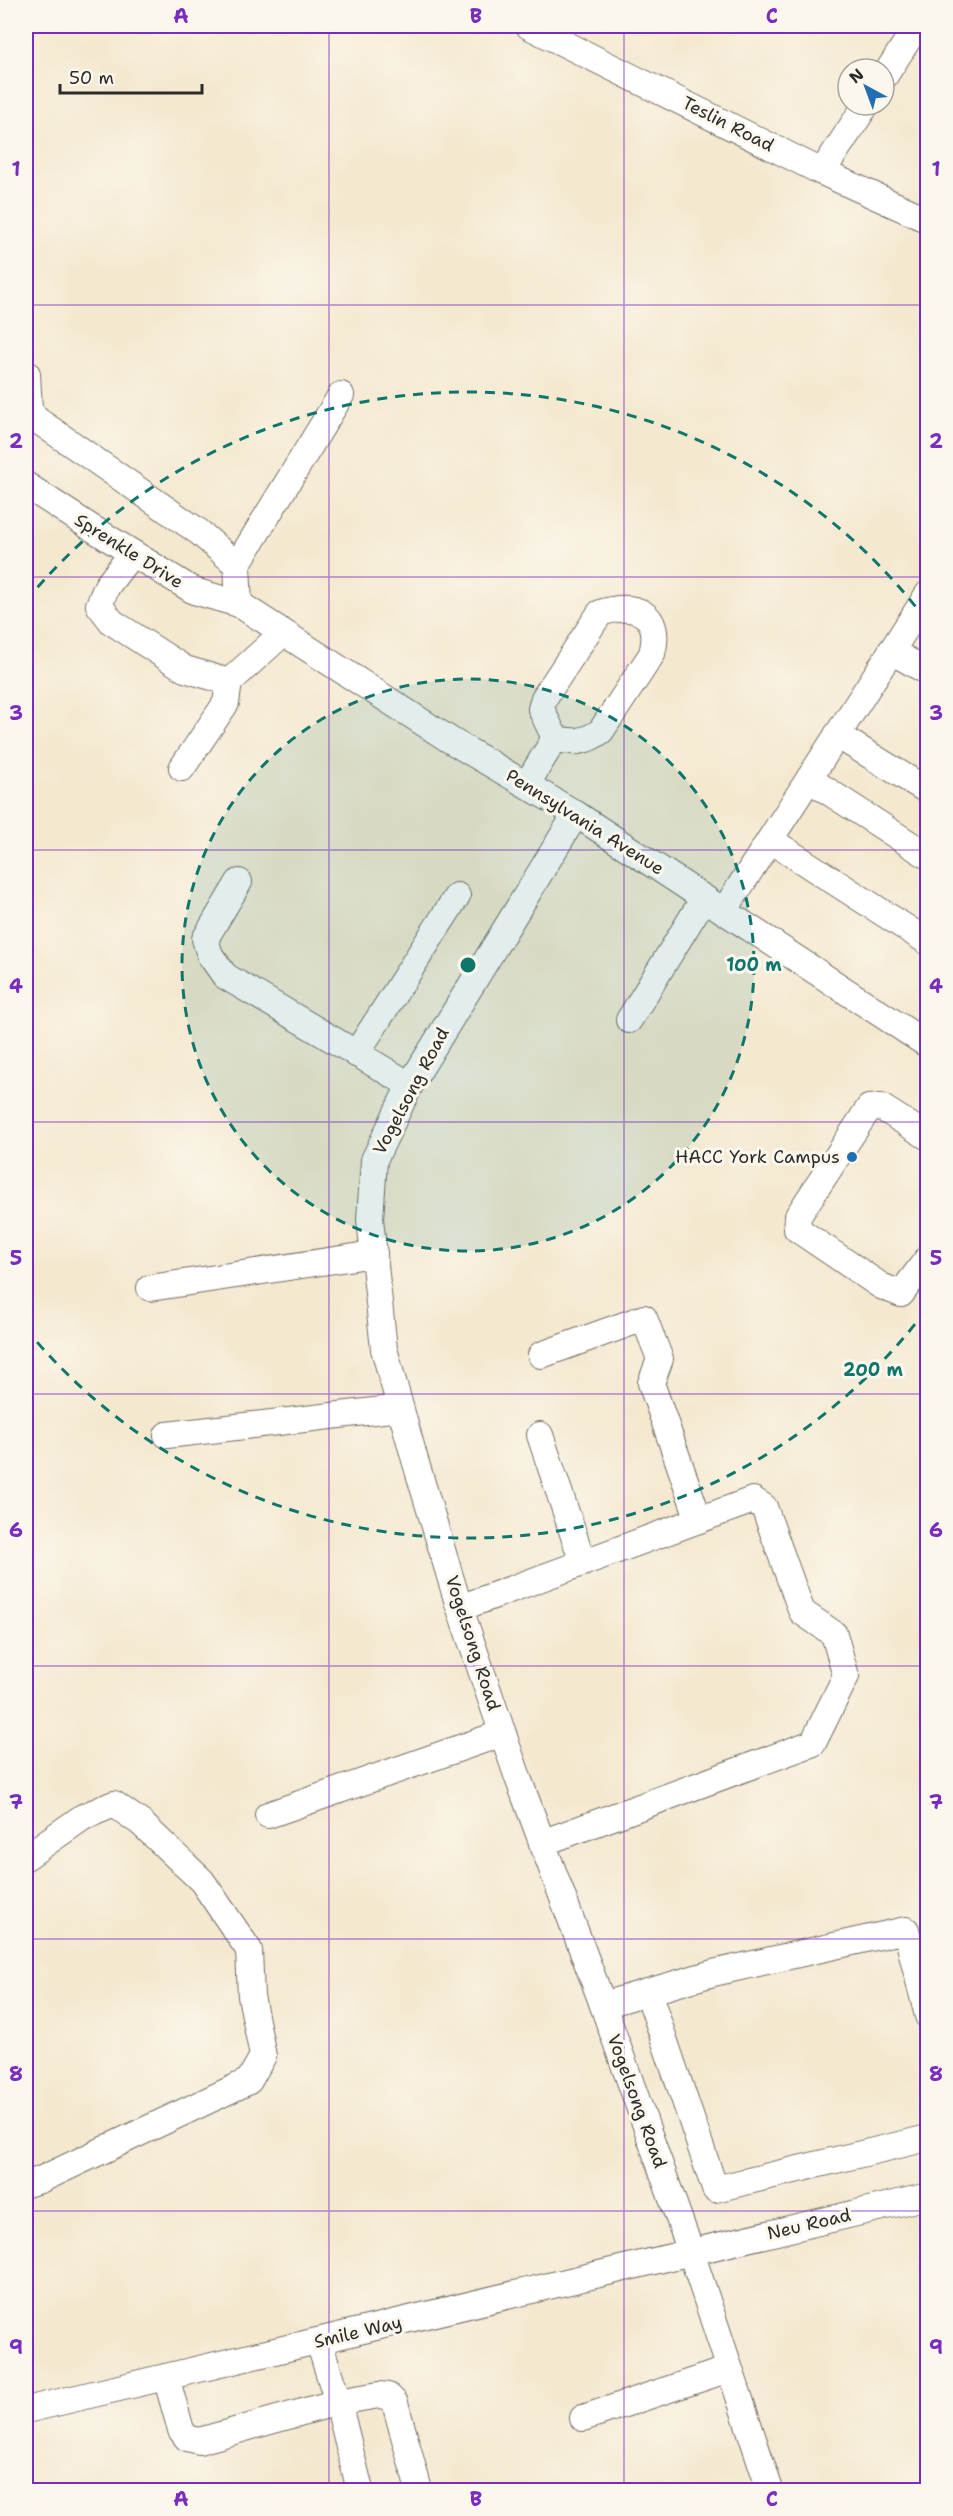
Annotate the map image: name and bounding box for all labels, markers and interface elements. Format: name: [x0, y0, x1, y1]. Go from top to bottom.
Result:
text: A: [173, 3, 189, 29]
text: B: [470, 3, 482, 29]
text: C: [766, 3, 778, 29]
scale bar: [60, 57, 202, 95]
north arrow: [836, 57, 896, 117]
text: N: [845, 64, 868, 88]
text: 50 m: [69, 66, 114, 90]
street label: Teslin Road: [678, 91, 778, 157]
text: 1: [11, 156, 21, 182]
text: 1: [931, 156, 941, 182]
text: 2: [9, 428, 23, 454]
text: 2: [929, 428, 943, 454]
street label: Sprenkle Drive: [70, 508, 188, 594]
text: 3: [9, 700, 23, 726]
text: 3: [929, 700, 943, 726]
street label: Pennsylvania Avenue: [501, 763, 669, 881]
text: 100 m: [726, 953, 782, 977]
centre of rings: [458, 955, 478, 975]
text: 4: [9, 973, 23, 999]
text: 4: [929, 973, 943, 999]
street label: Vogelsong Road: [367, 1023, 455, 1159]
place label: HACC York Campus: [675, 1145, 840, 1169]
marker: HACC York Campus: [845, 1150, 859, 1164]
text: 5: [10, 1245, 22, 1271]
text: 5: [930, 1245, 942, 1271]
text: 200 m: [843, 1358, 904, 1382]
text: 6: [9, 1517, 23, 1543]
text: 6: [929, 1517, 943, 1543]
street label: Vogelsong Road: [440, 1572, 506, 1714]
text: 7: [9, 1789, 23, 1815]
text: 7: [929, 1789, 943, 1815]
street label: Vogelsong Road: [602, 2031, 672, 2171]
text: 8: [9, 2061, 23, 2087]
text: 8: [929, 2061, 943, 2087]
street label: Neu Road: [765, 2203, 853, 2245]
street label: Smile Way: [312, 2310, 404, 2354]
text: 9: [9, 2334, 23, 2360]
text: 9: [929, 2334, 943, 2360]
text: A: [173, 2486, 189, 2512]
text: B: [470, 2486, 482, 2512]
text: C: [766, 2486, 778, 2512]

